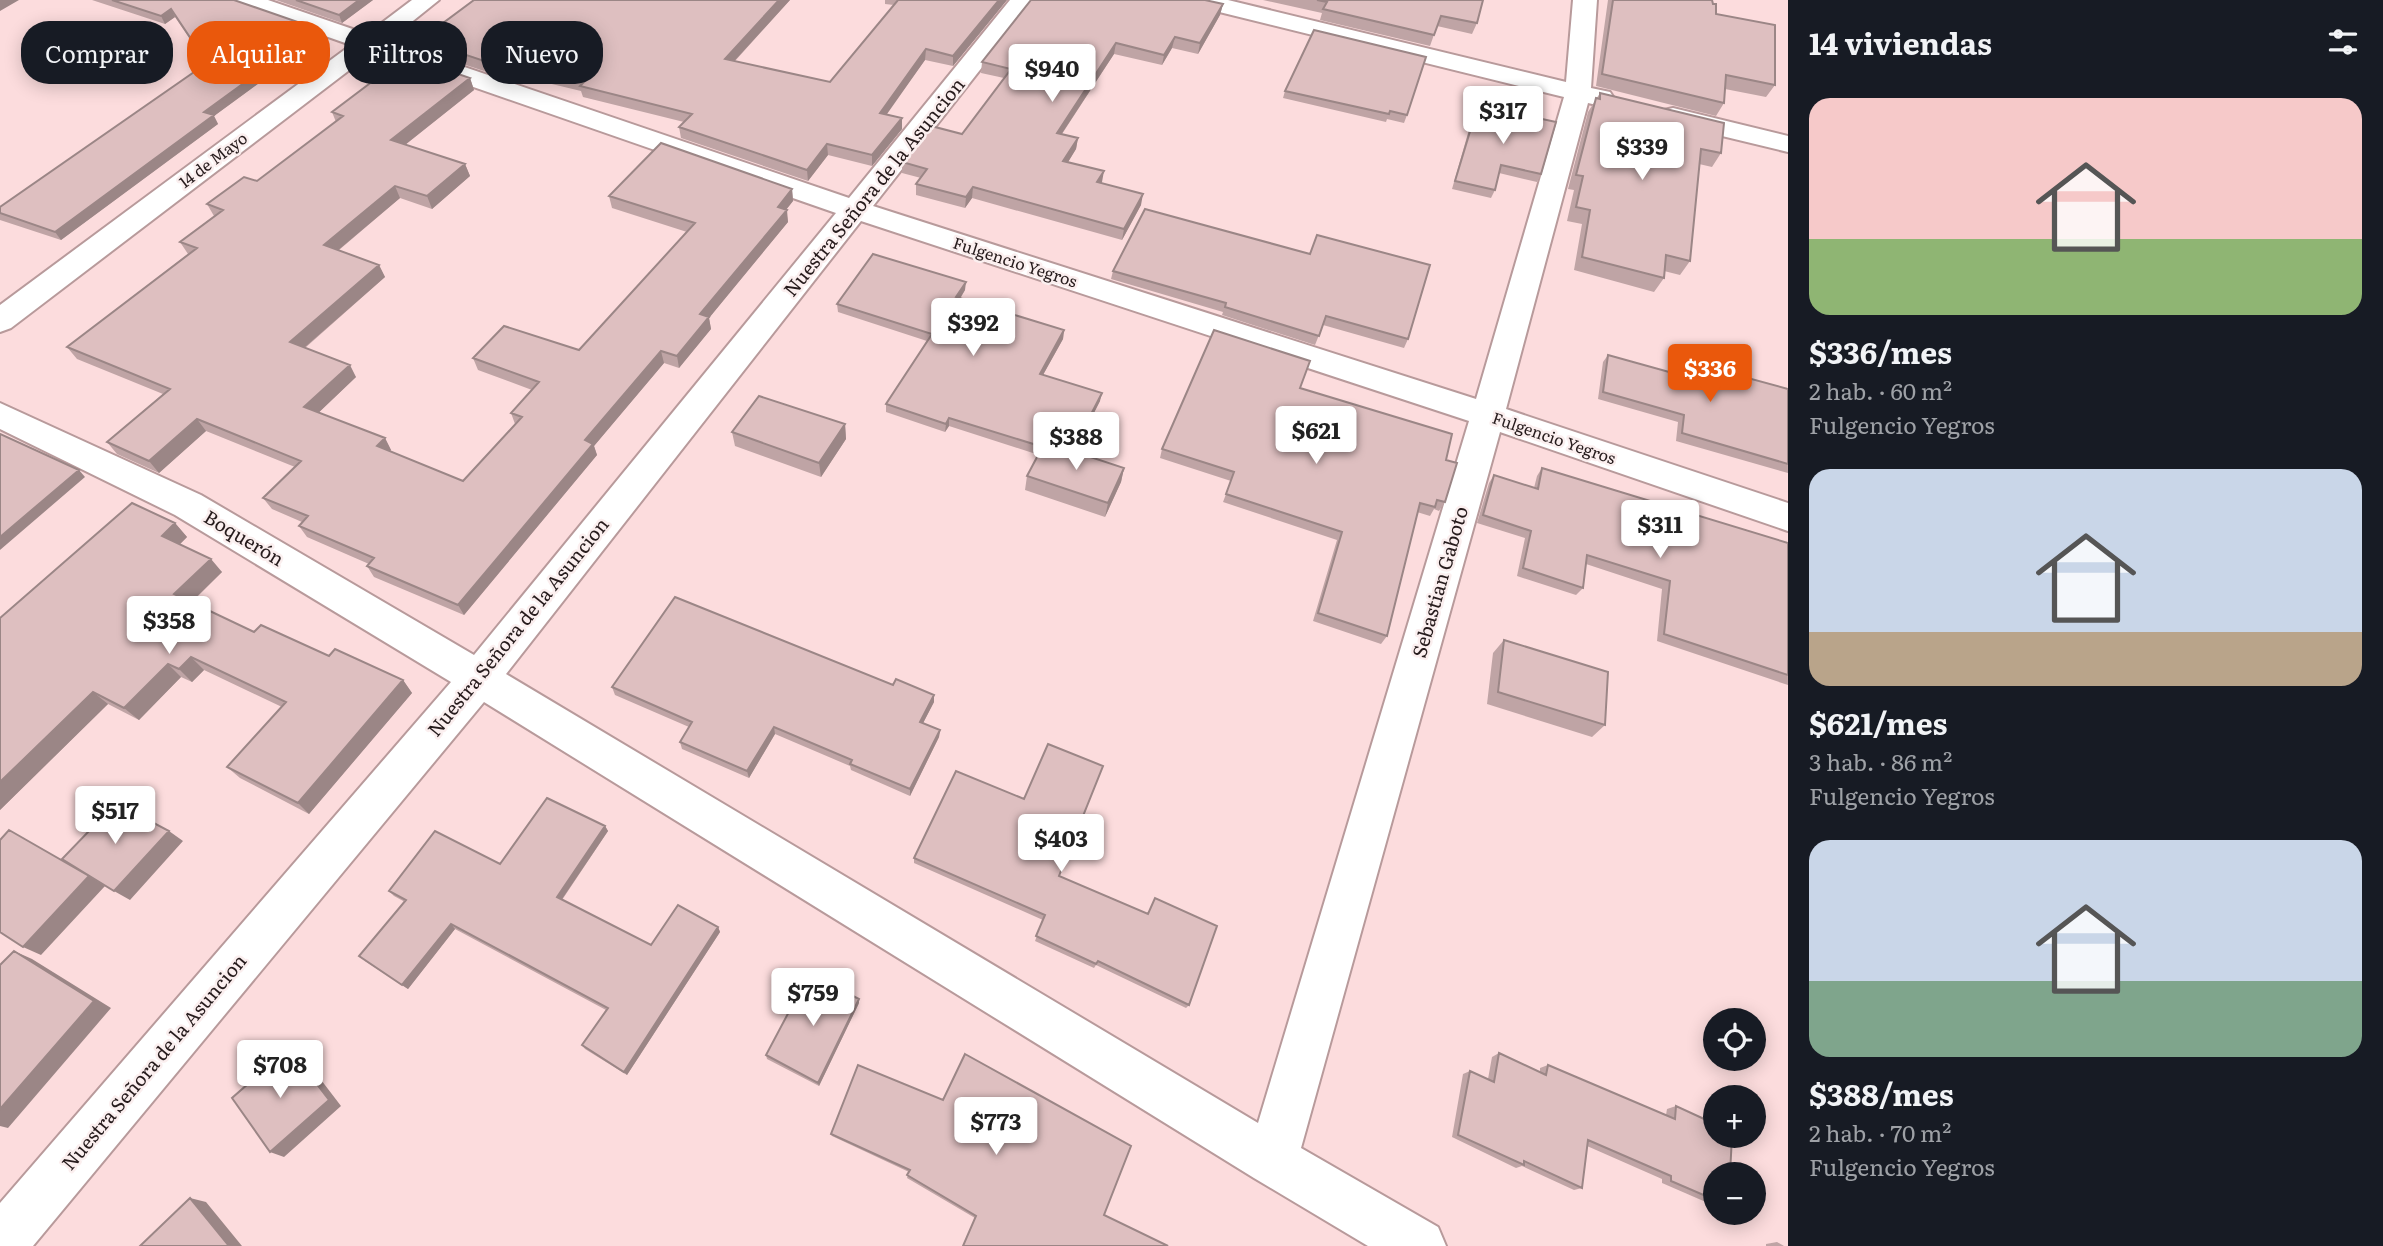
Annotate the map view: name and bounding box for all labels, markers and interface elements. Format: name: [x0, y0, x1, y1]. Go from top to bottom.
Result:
text: 14 viviendas: [1809, 20, 1992, 64]
chip: Comprar: [21, 21, 173, 84]
chip: Alquilar: [187, 21, 330, 84]
chip: Filtros: [344, 21, 467, 84]
chip: Nuevo: [481, 21, 603, 84]
icon: filters: [2324, 23, 2362, 61]
pin: $940: [1011, 44, 1093, 104]
text: $940: [1025, 50, 1079, 84]
street label: Nuestra Señora de la Asuncion: [776, 71, 971, 302]
pin: $317: [1462, 86, 1544, 146]
text: $317: [1479, 92, 1527, 126]
pin: $339: [1601, 122, 1683, 182]
street label: 14 de Mayo: [173, 125, 252, 193]
text: $339: [1616, 128, 1668, 162]
icon: home: [2023, 144, 2149, 270]
street label: Fulgencio Yegros: [950, 230, 1080, 292]
pin: $392: [932, 298, 1014, 358]
text: $392: [947, 304, 999, 338]
text: $336/mes: [1809, 329, 1952, 373]
pin: $336: [1669, 344, 1751, 404]
text: $336: [1684, 350, 1736, 384]
text: 2 hab. · 60 m²: [1809, 373, 1952, 407]
street label: Fulgencio Yegros: [1489, 405, 1619, 469]
pin: $621: [1275, 406, 1357, 466]
text: Fulgencio Yegros: [1809, 407, 1995, 441]
pin: $388: [1035, 412, 1117, 472]
text: $621: [1292, 412, 1341, 446]
text: $388: [1049, 418, 1103, 452]
pin: $311: [1619, 500, 1701, 560]
street label: Boquerón: [199, 502, 290, 572]
street label: Sebastian Gaboto: [1404, 503, 1474, 661]
text: $311: [1637, 506, 1683, 540]
street label: Nuestra Señora de la Asuncion: [420, 511, 615, 742]
icon: home: [2023, 515, 2149, 641]
pin: $358: [128, 596, 210, 656]
text: $358: [143, 602, 195, 636]
text: $621/mes: [1809, 700, 1948, 744]
text: 3 hab. · 86 m²: [1809, 744, 1952, 778]
text: Fulgencio Yegros: [1809, 778, 1995, 812]
pin: $517: [74, 786, 156, 846]
text: $517: [91, 792, 139, 826]
pin: $403: [1020, 814, 1102, 874]
text: $403: [1034, 820, 1088, 854]
icon: home: [2023, 886, 2149, 1012]
street label: Nuestra Señora de la Asuncion: [54, 947, 252, 1176]
pin: $759: [772, 968, 854, 1028]
text: $759: [787, 974, 839, 1008]
map controls: [1703, 1008, 1766, 1225]
button: locate: [1703, 1008, 1766, 1071]
pin: $708: [239, 1040, 321, 1100]
text: $708: [253, 1046, 307, 1080]
text: $388/mes: [1809, 1071, 1954, 1115]
button: +: [1703, 1085, 1766, 1148]
pin: $773: [955, 1098, 1037, 1157]
text: $773: [970, 1103, 1022, 1137]
text: 2 hab. · 70 m²: [1809, 1115, 1951, 1149]
text: Fulgencio Yegros: [1809, 1149, 1995, 1183]
button: −: [1703, 1162, 1766, 1225]

